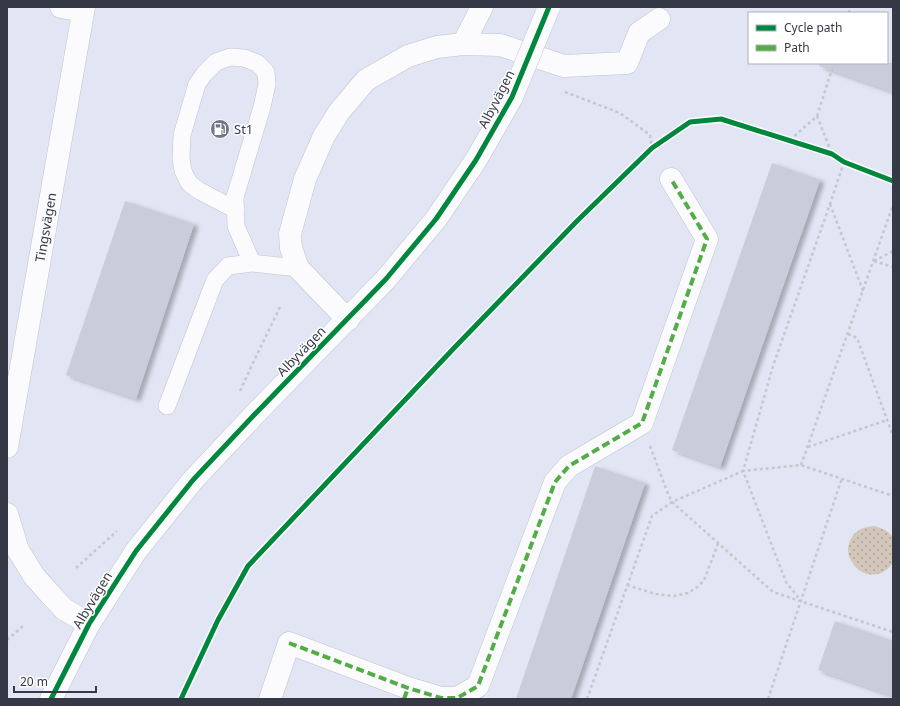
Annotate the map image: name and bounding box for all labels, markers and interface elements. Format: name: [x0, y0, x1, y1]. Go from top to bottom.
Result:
legend: [748, 12, 888, 64]
text: Cycle path: [784, 19, 842, 36]
text: Path: [784, 39, 810, 56]
street label: Albyvägen: [474, 67, 518, 131]
fuel station icon: St1: [209, 118, 231, 140]
place label: St1: [234, 120, 253, 138]
street label: Tingsvägen: [31, 191, 60, 263]
street label: Albyvägen: [273, 322, 329, 380]
street label: Albyvägen: [68, 568, 116, 632]
scale bar: [14, 668, 96, 694]
text: 20 m: [20, 673, 48, 690]

